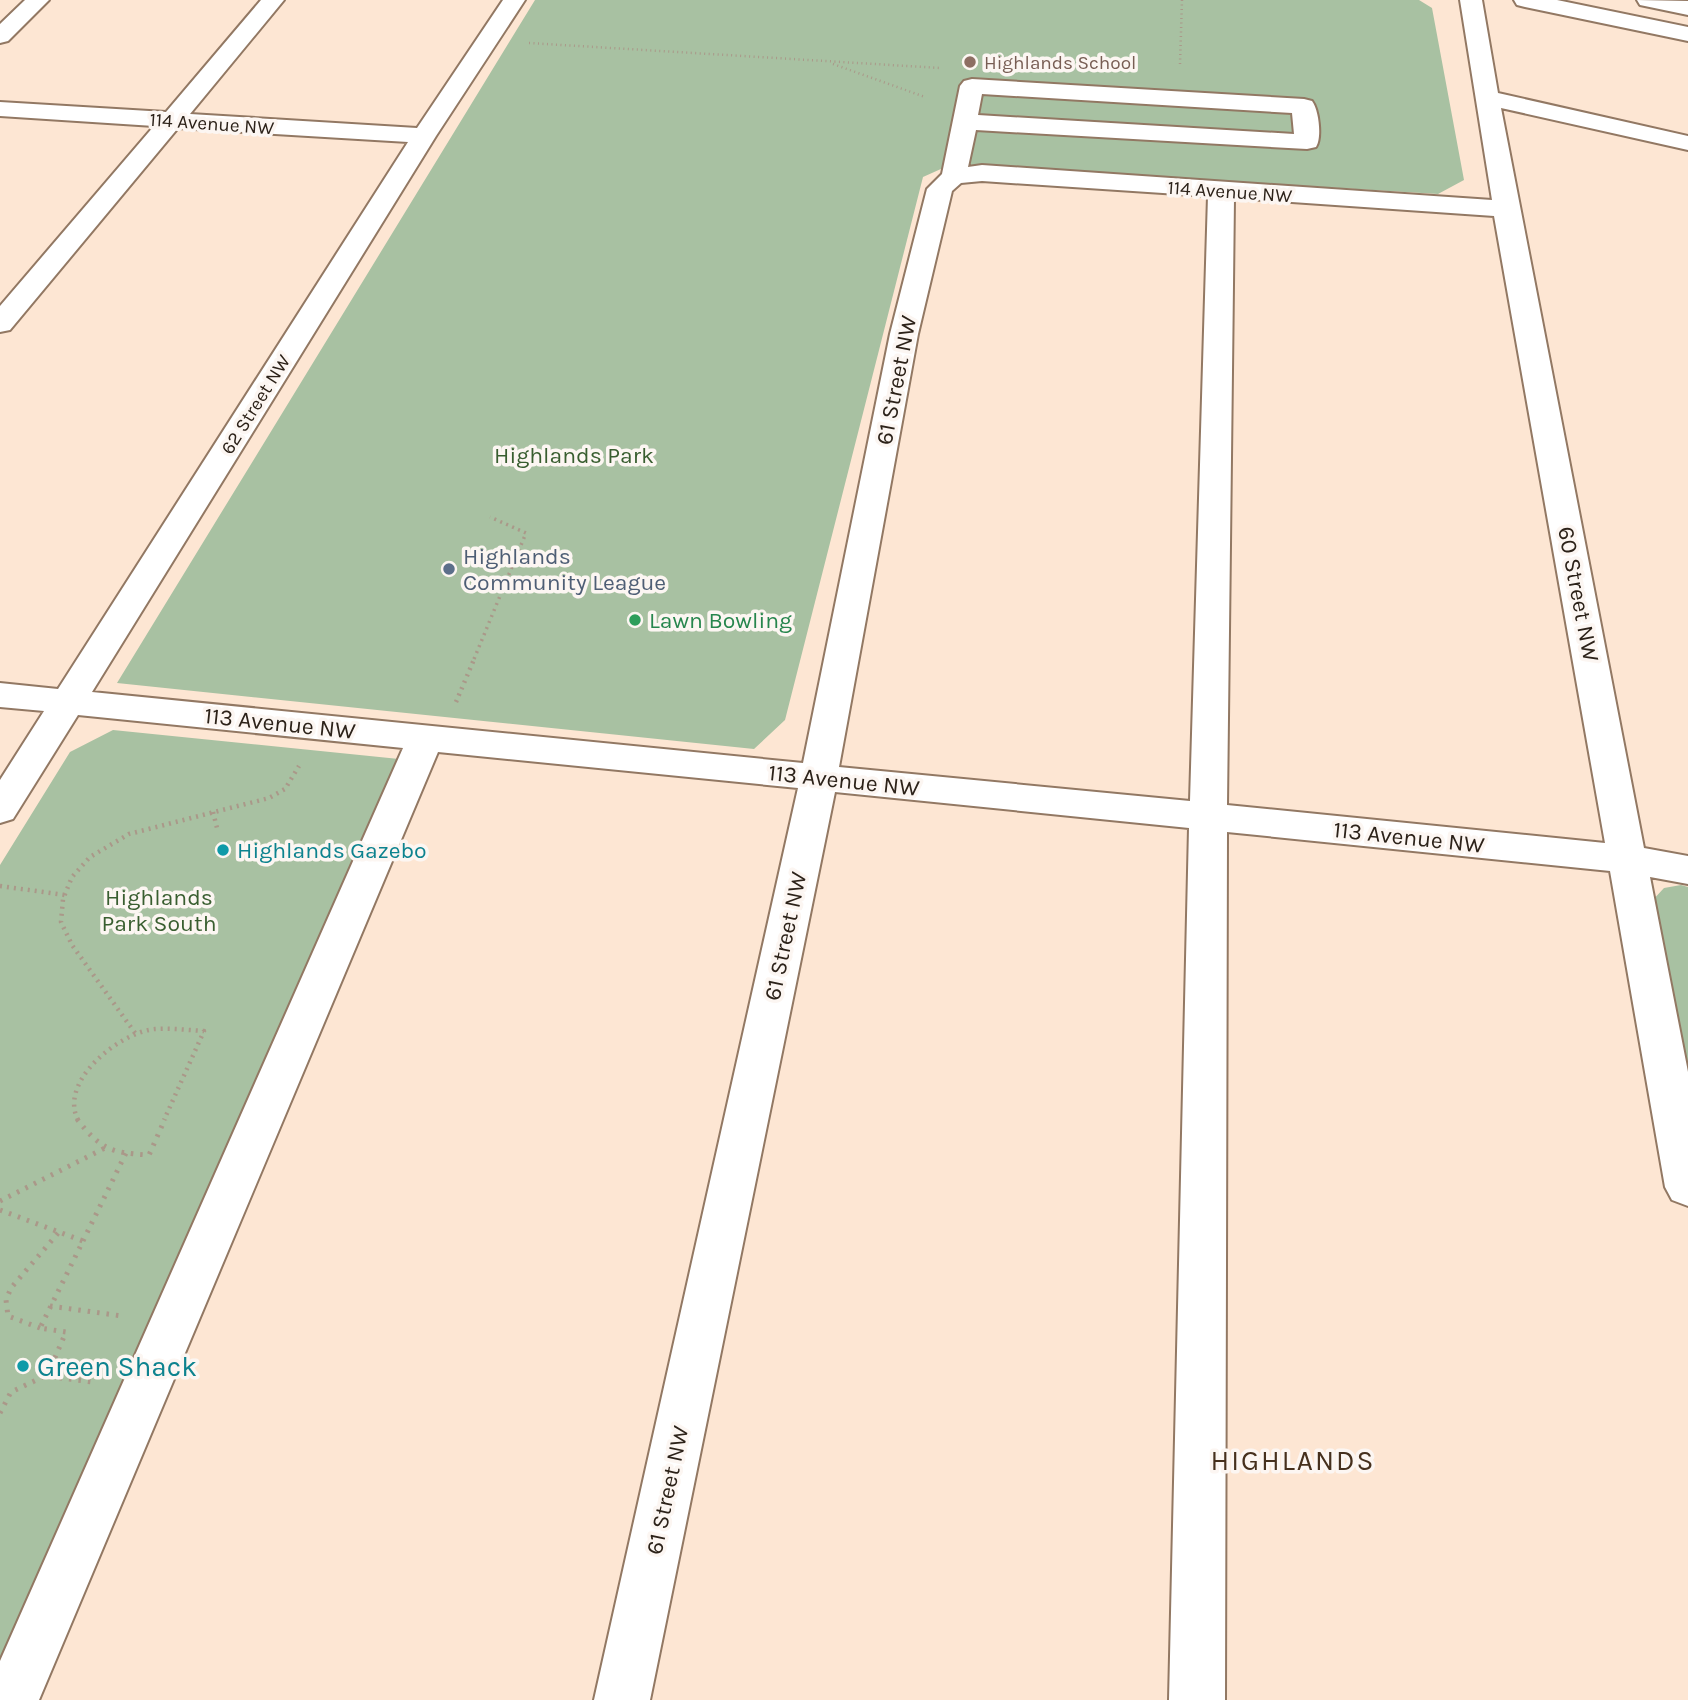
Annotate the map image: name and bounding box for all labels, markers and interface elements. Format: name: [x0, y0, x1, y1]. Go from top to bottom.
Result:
place label: Highlands School: [984, 52, 1136, 74]
marker: Highlands School: [962, 54, 978, 70]
street label: 114 Avenue NW: [149, 109, 275, 139]
street label: 114 Avenue NW: [1167, 177, 1293, 207]
street label: 61 Street NW: [871, 313, 922, 447]
street label: 62 Street NW: [217, 351, 295, 458]
park label: Highlands Park: [494, 442, 654, 469]
street label: 60 Street NW: [1552, 524, 1605, 664]
place label: Highlands Community League: [463, 543, 666, 596]
marker: Highlands Community League: [441, 561, 457, 577]
place label: Lawn Bowling: [649, 607, 792, 634]
marker: Lawn Bowling: [627, 612, 643, 628]
street label: 113 Avenue NW: [203, 702, 357, 745]
street label: 113 Avenue NW: [767, 759, 921, 802]
street label: 113 Avenue NW: [1332, 816, 1486, 859]
place label: Highlands Gazebo: [237, 837, 427, 864]
marker: Highlands Gazebo: [215, 842, 231, 858]
street label: 61 Street NW: [759, 869, 812, 1003]
park label: Highlands Park South: [101, 884, 217, 937]
place label: Green Shack: [37, 1350, 197, 1383]
marker: Green Shack: [15, 1358, 31, 1374]
street label: 61 Street NW: [641, 1423, 694, 1557]
district label: HIGHLANDS: [1210, 1444, 1376, 1477]

